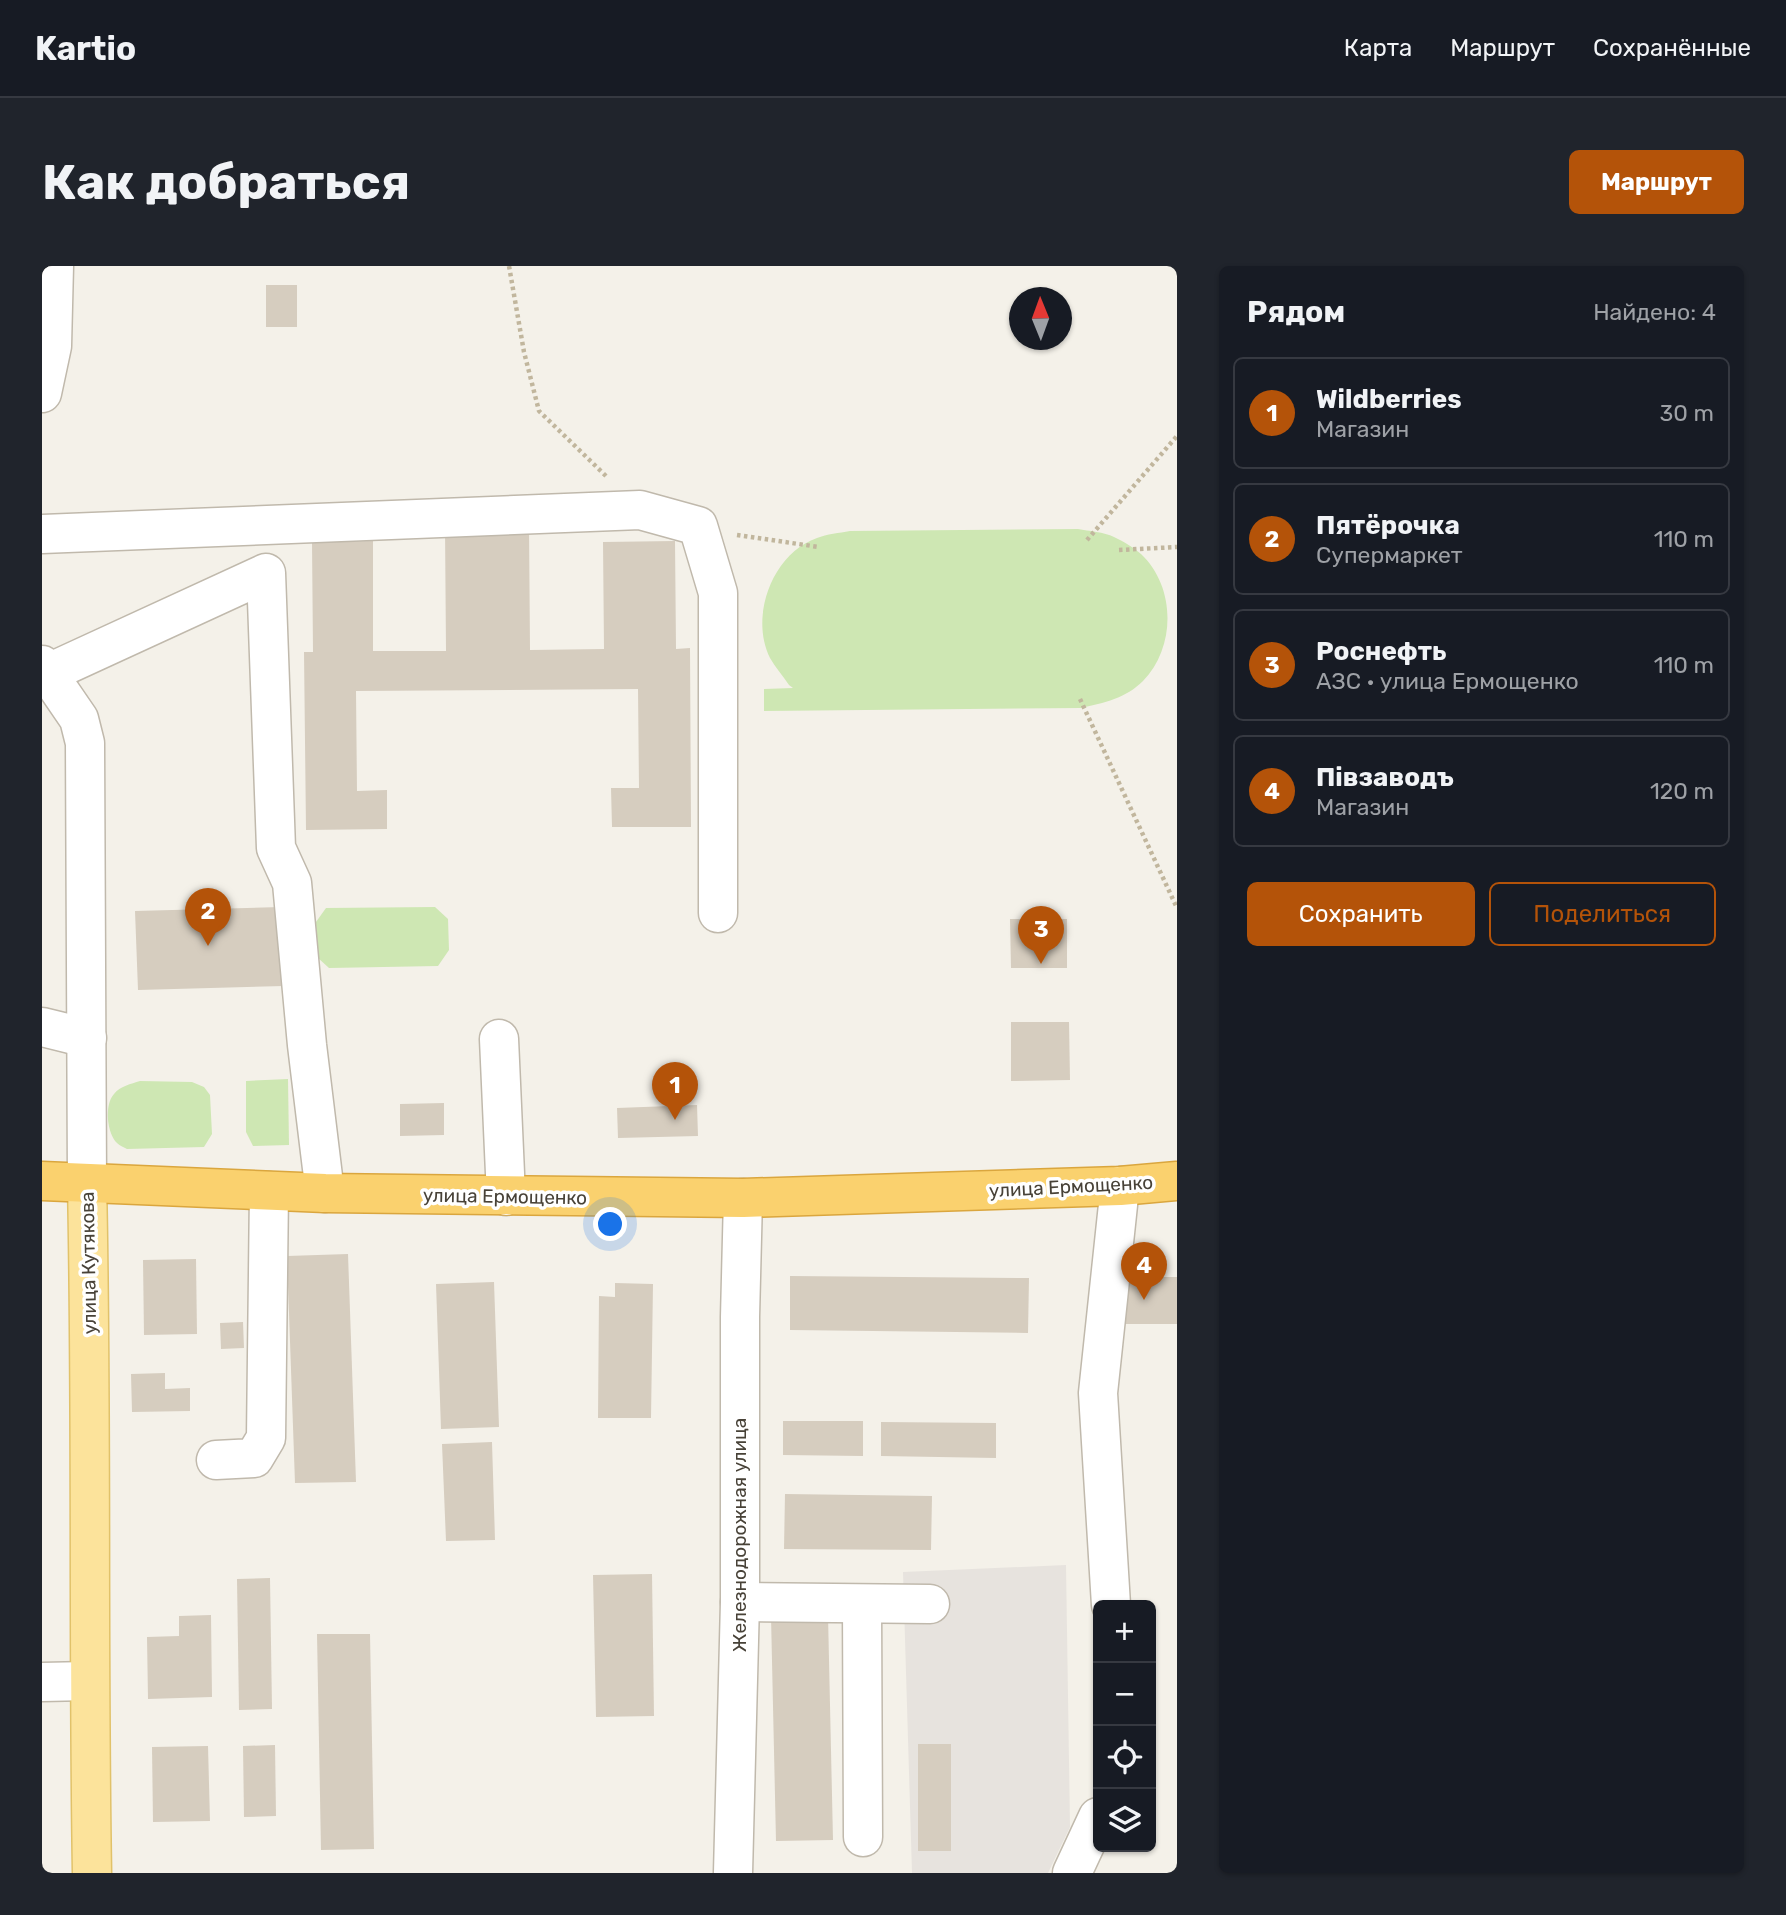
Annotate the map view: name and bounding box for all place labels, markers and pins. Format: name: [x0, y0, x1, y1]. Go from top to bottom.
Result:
pin: 2: [185, 888, 231, 946]
pin: 3: [1018, 906, 1064, 964]
pin: 1: [652, 1062, 698, 1120]
pin: 4: [1121, 1242, 1167, 1300]

